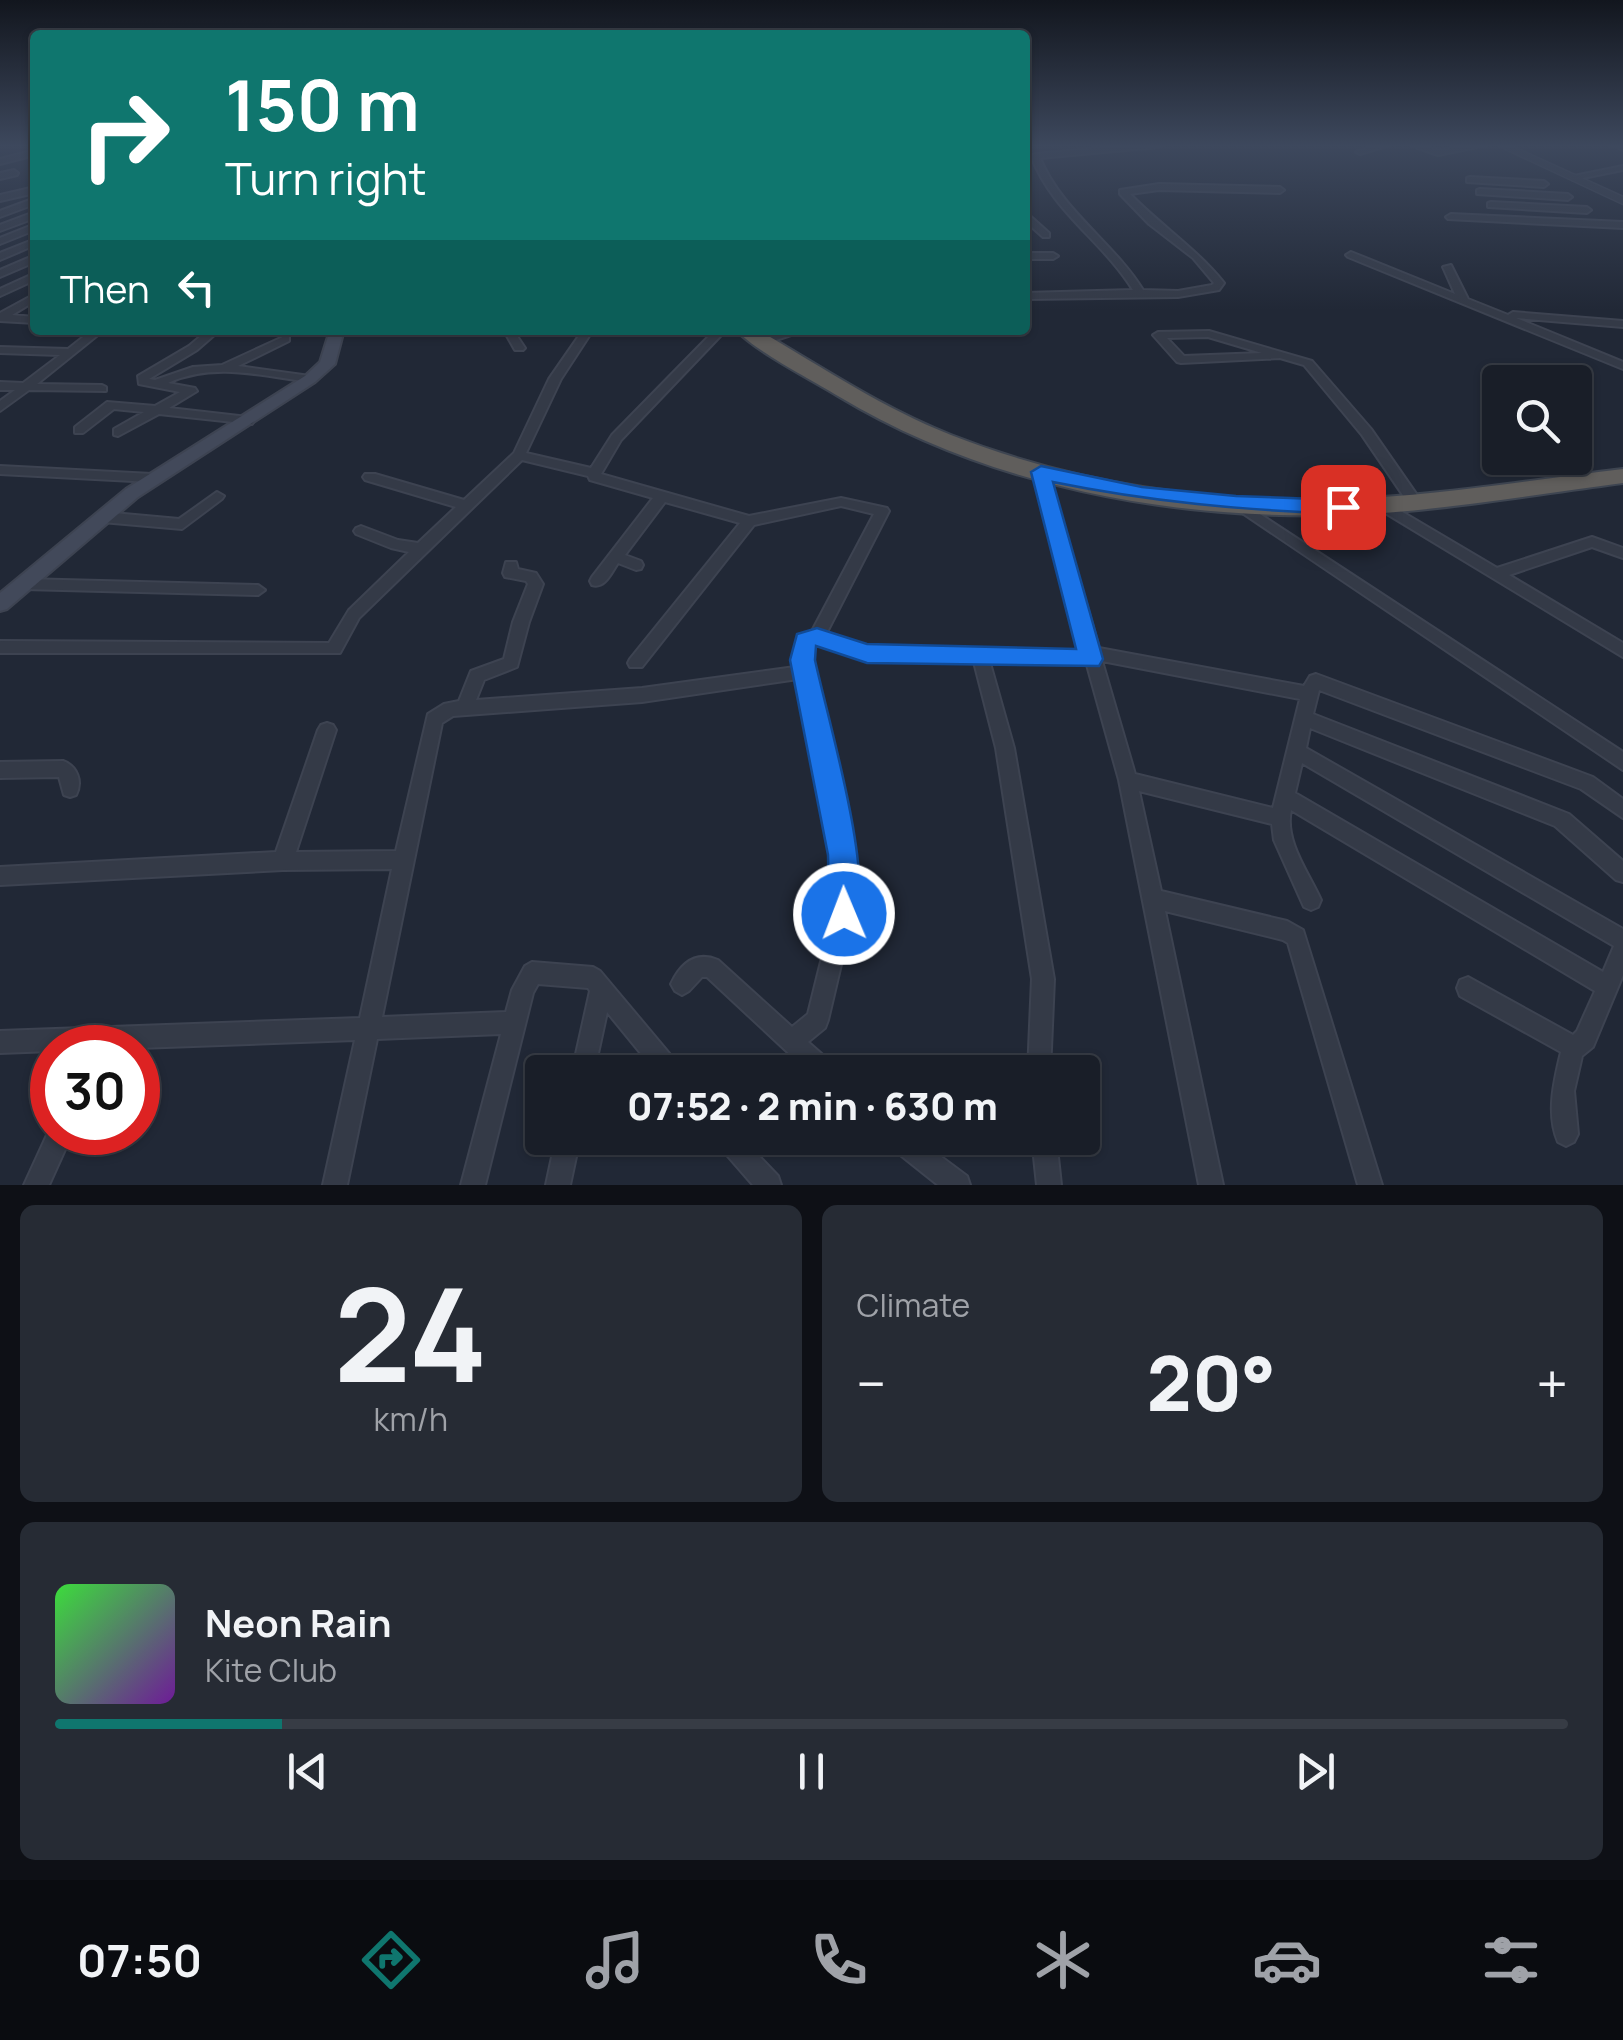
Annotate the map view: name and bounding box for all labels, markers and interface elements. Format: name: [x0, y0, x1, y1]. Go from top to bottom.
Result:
text: 150 m: [225, 56, 420, 152]
icon: right: [60, 70, 190, 200]
text: Turn right: [225, 147, 426, 209]
icon: left: [169, 260, 224, 315]
text: Then: [60, 262, 149, 314]
map controls: [1482, 365, 1592, 475]
button: search: [1482, 365, 1592, 475]
pin: [1301, 465, 1386, 550]
icon: arrive: [1316, 480, 1371, 535]
position arrow: [792, 862, 896, 966]
speed limit sign: 30: [30, 1025, 160, 1155]
text: 07:52 · 2 min · 630 m: [627, 1079, 998, 1131]
text: 24: [334, 1243, 488, 1421]
text: Climate: [857, 1283, 970, 1327]
text: 20°: [1146, 1331, 1276, 1434]
text: −: [857, 1345, 886, 1421]
text: +: [1536, 1345, 1568, 1421]
text: km/h: [374, 1397, 448, 1441]
text: Neon Rain: [205, 1596, 391, 1648]
text: Kite Club: [205, 1648, 337, 1692]
icon: previous: [280, 1744, 335, 1799]
icon: pause: [784, 1744, 839, 1799]
icon: next: [1288, 1744, 1343, 1799]
icon: directions: [356, 1925, 426, 1995]
icon: music: [580, 1925, 650, 1995]
icon: phone: [804, 1925, 874, 1995]
icon: climate: [1028, 1925, 1098, 1995]
icon: car: [1252, 1925, 1322, 1995]
icon: filters: [1476, 1925, 1546, 1995]
text: 07:50: [77, 1929, 202, 1991]

